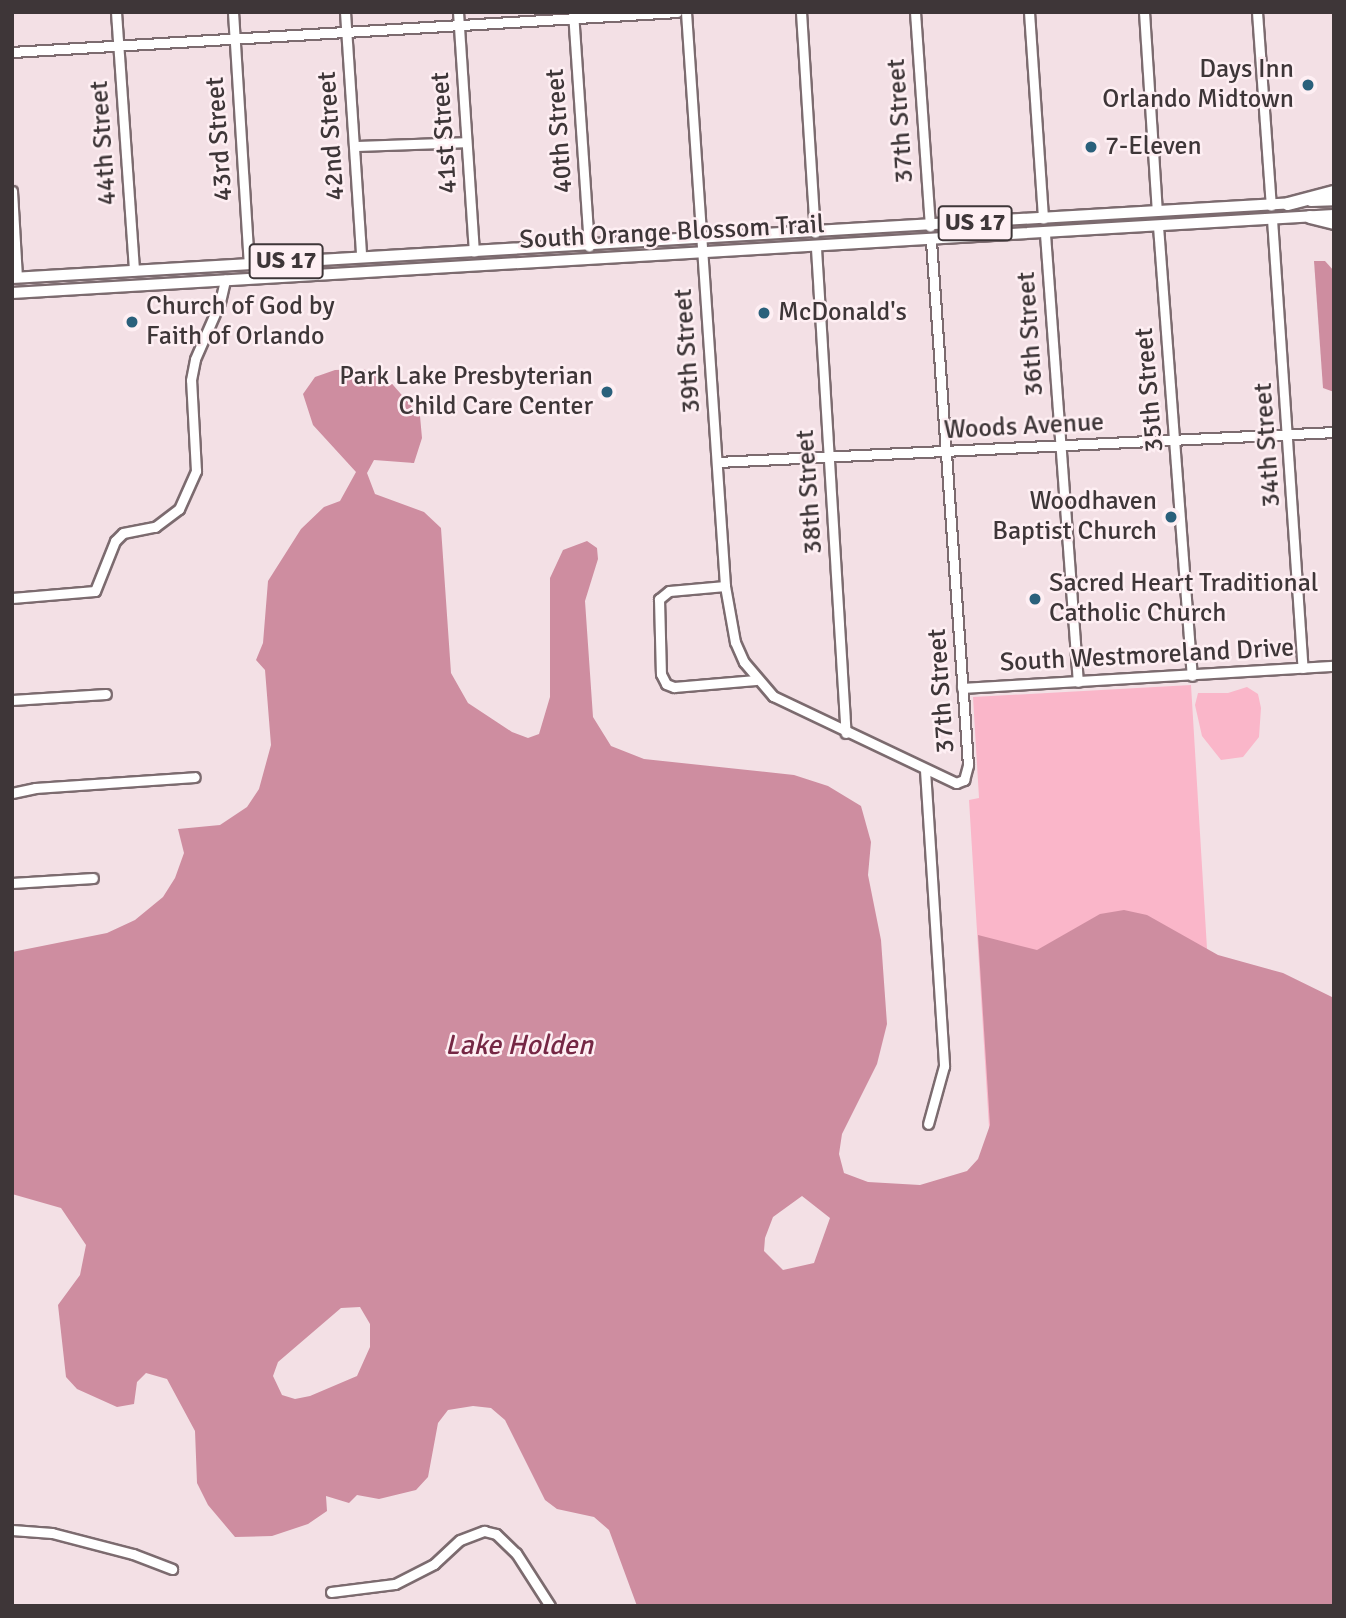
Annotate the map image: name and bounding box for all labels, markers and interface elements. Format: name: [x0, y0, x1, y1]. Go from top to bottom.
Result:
place label: Days Inn Orlando Midtown: [1102, 54, 1294, 116]
street label: 37th Street: [881, 58, 921, 184]
street label: 40th Street: [540, 68, 580, 194]
street label: 42nd Street: [312, 70, 352, 202]
street label: 41st Street: [425, 71, 465, 195]
street label: 43rd Street: [200, 76, 240, 202]
marker: Days Inn Orlando Midtown: [1300, 77, 1316, 93]
street label: 44th Street: [84, 80, 124, 206]
place label: 7-Eleven: [1105, 131, 1202, 163]
marker: 7-Eleven: [1083, 139, 1099, 155]
road number: US 17: [936, 202, 1014, 244]
street label: South Orange Blossom Trail: [519, 209, 825, 257]
road number: US 17: [247, 240, 324, 282]
street label: 36th Street: [1011, 271, 1051, 397]
street label: 39th Street: [668, 288, 708, 414]
place label: Church of God by Faith of Orlando: [146, 291, 335, 352]
place label: McDonald's: [778, 297, 907, 329]
marker: McDonald's: [756, 305, 772, 321]
marker: Church of God by Faith of Orlando: [124, 314, 140, 330]
street label: 35th Street: [1129, 326, 1171, 454]
place label: Park Lake Presbyterian Child Care Center: [339, 361, 593, 422]
street label: 34th Street: [1248, 382, 1288, 508]
marker: Park Lake Presbyterian Child Care Center: [599, 384, 615, 400]
street label: Woods Avenue: [943, 407, 1105, 447]
street label: 38th Street: [790, 429, 830, 555]
place label: Woodhaven Baptist Church: [992, 486, 1157, 548]
marker: Woodhaven Baptist Church: [1163, 509, 1179, 525]
place label: Sacred Heart Traditional Catholic Church: [1049, 568, 1318, 630]
marker: Sacred Heart Traditional Catholic Church: [1027, 591, 1043, 607]
street label: 37th Street: [922, 628, 962, 754]
street label: South Westmoreland Drive: [999, 633, 1295, 679]
water label: Lake Holden: [445, 1028, 593, 1062]

